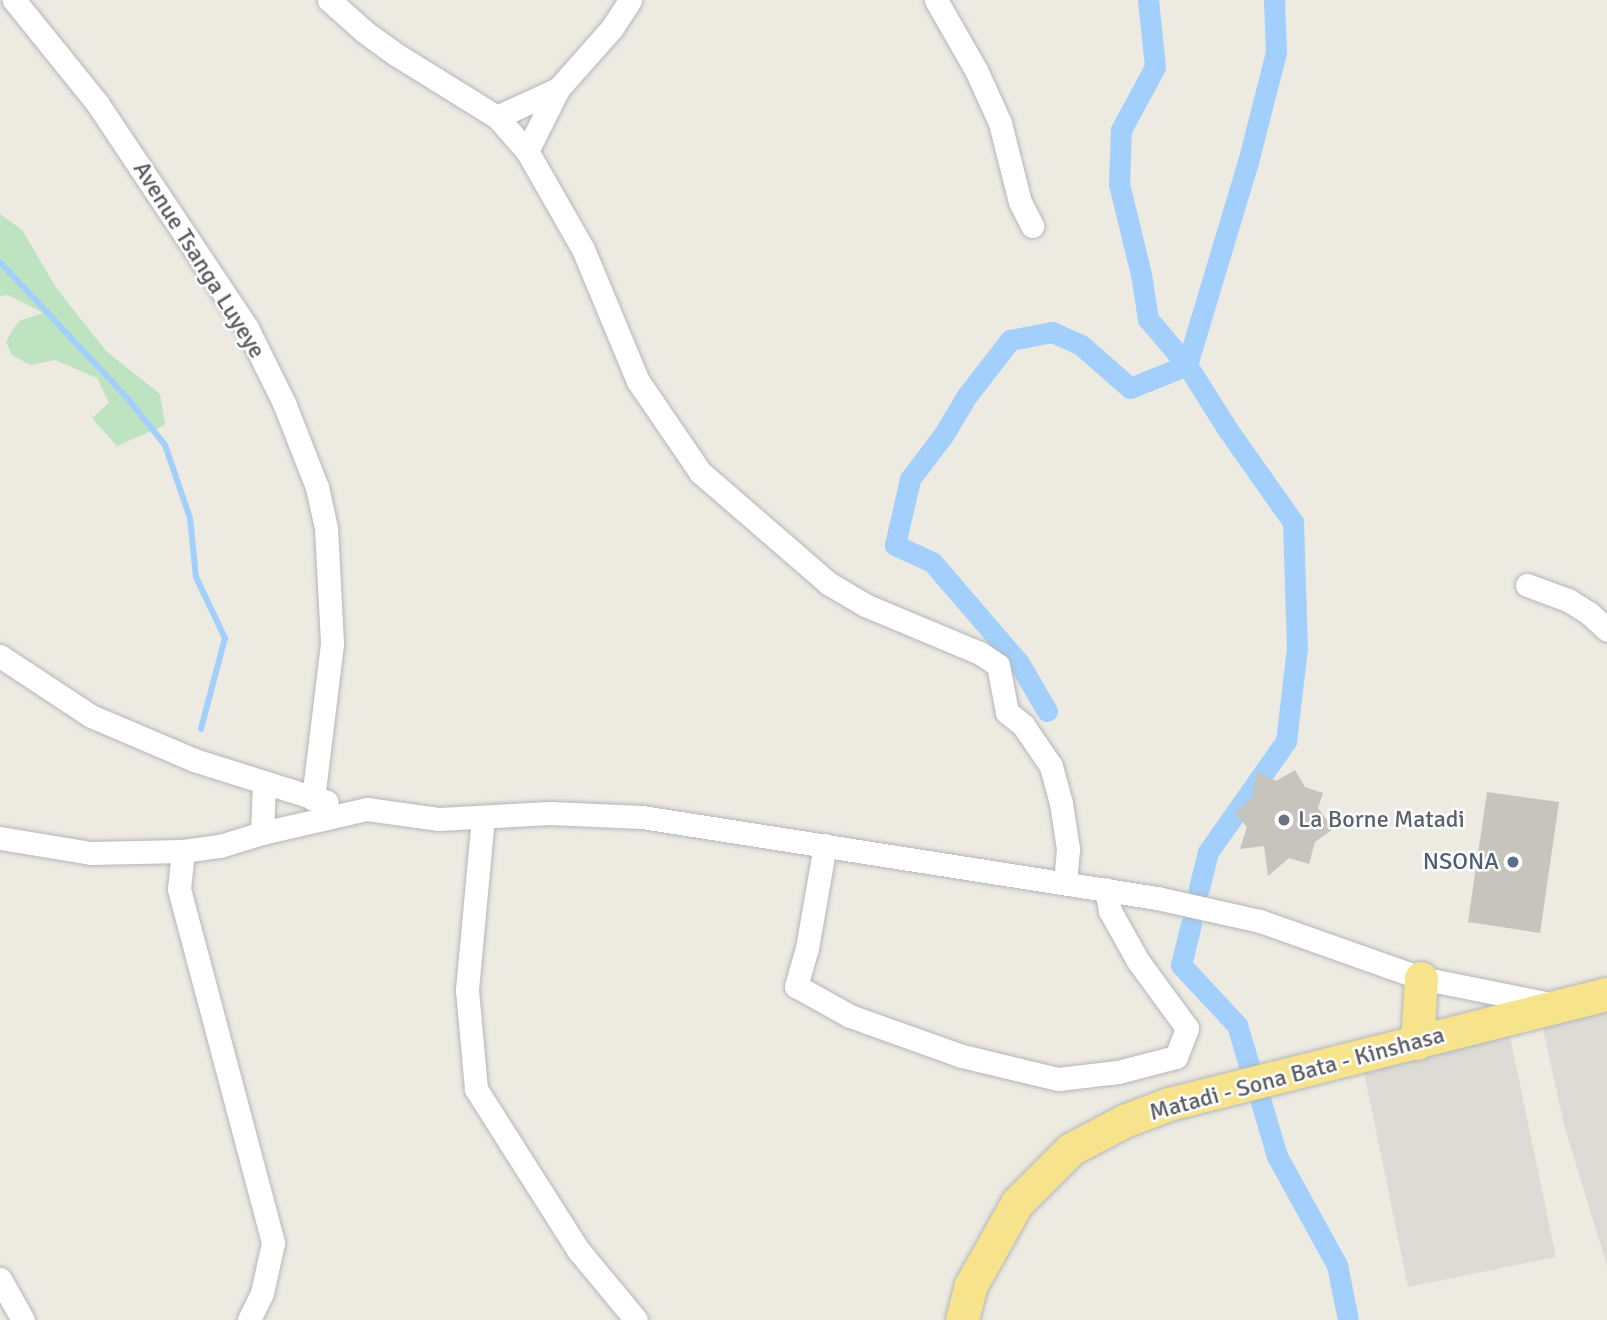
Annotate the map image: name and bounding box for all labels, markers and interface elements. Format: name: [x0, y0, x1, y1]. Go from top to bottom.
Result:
street label: Avenue Tsanga Luyeye: [127, 156, 271, 364]
place label: La Borne Matadi: [1298, 806, 1465, 834]
marker: La Borne Matadi: [1276, 812, 1292, 828]
place label: NSONA: [1423, 848, 1499, 876]
marker: NSONA: [1505, 854, 1521, 870]
street label: Matadi - Sona Bata - Kinshasa: [1146, 1021, 1448, 1127]

